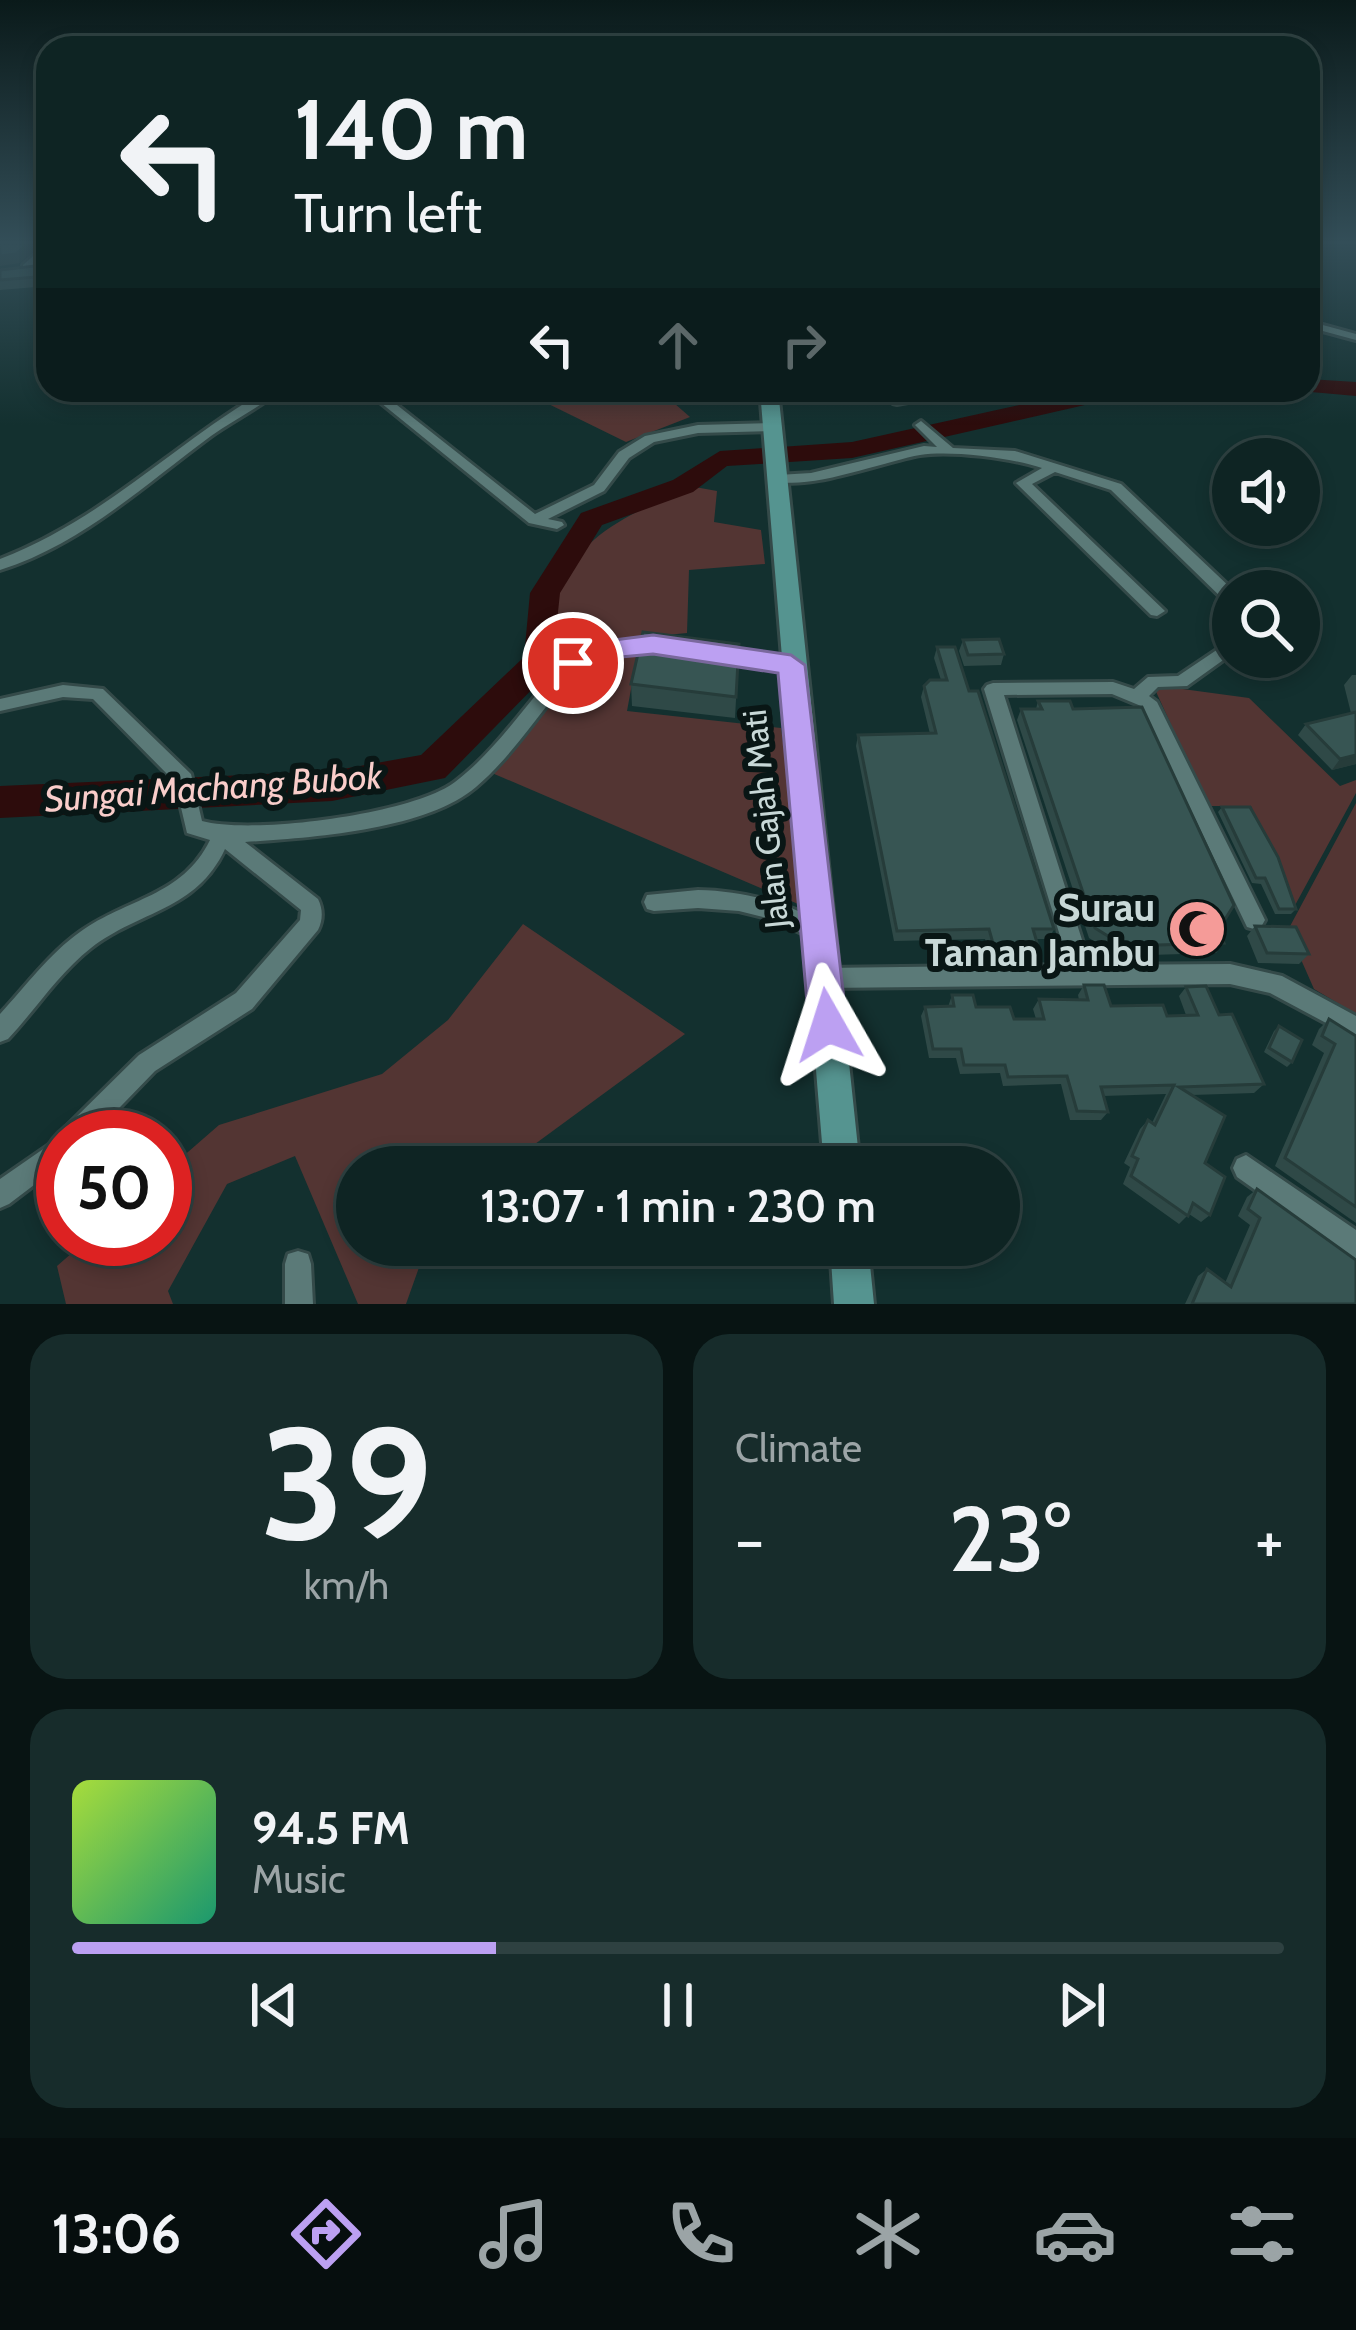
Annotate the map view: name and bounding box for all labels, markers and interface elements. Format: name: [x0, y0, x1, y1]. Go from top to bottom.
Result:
text: 140 m: [294, 78, 528, 180]
icon: left: [96, 84, 252, 240]
text: Turn left: [294, 180, 482, 246]
icon: left: [519, 312, 585, 378]
icon: ahead: [645, 312, 711, 378]
icon: right: [771, 312, 837, 378]
map controls: [1212, 438, 1320, 678]
button: sound: [1212, 438, 1320, 546]
button: search: [1212, 570, 1320, 678]
pin: [522, 612, 624, 714]
icon: arrive: [540, 630, 606, 696]
street label: Jalan Gajah Mati: [734, 708, 796, 931]
water label: Sungai Machang Bubok: [43, 753, 385, 821]
place label: Surau Taman Jambu: [925, 883, 1155, 976]
mosque icon: Surau Taman Jambu: [1166, 898, 1228, 960]
position arrow: [765, 962, 891, 1088]
speed limit sign: 50: [36, 1110, 192, 1266]
text: 13:07 · 1 min · 230 m: [480, 1179, 876, 1233]
text: 39: [261, 1388, 432, 1578]
text: Climate: [735, 1424, 862, 1472]
text: 23°: [948, 1484, 1071, 1594]
text: −: [735, 1499, 764, 1580]
text: +: [1255, 1499, 1284, 1580]
text: km/h: [304, 1561, 389, 1609]
text: 94.5 FM: [252, 1801, 410, 1855]
text: Music: [252, 1855, 346, 1903]
icon: previous: [241, 1972, 307, 2038]
icon: pause: [645, 1972, 711, 2038]
icon: next: [1049, 1972, 1115, 2038]
icon: directions: [284, 2192, 368, 2276]
icon: music: [472, 2192, 556, 2276]
icon: phone: [659, 2192, 743, 2276]
icon: climate: [846, 2192, 930, 2276]
icon: car: [1033, 2192, 1117, 2276]
icon: filters: [1220, 2192, 1304, 2276]
text: 13:06: [52, 2201, 181, 2267]

